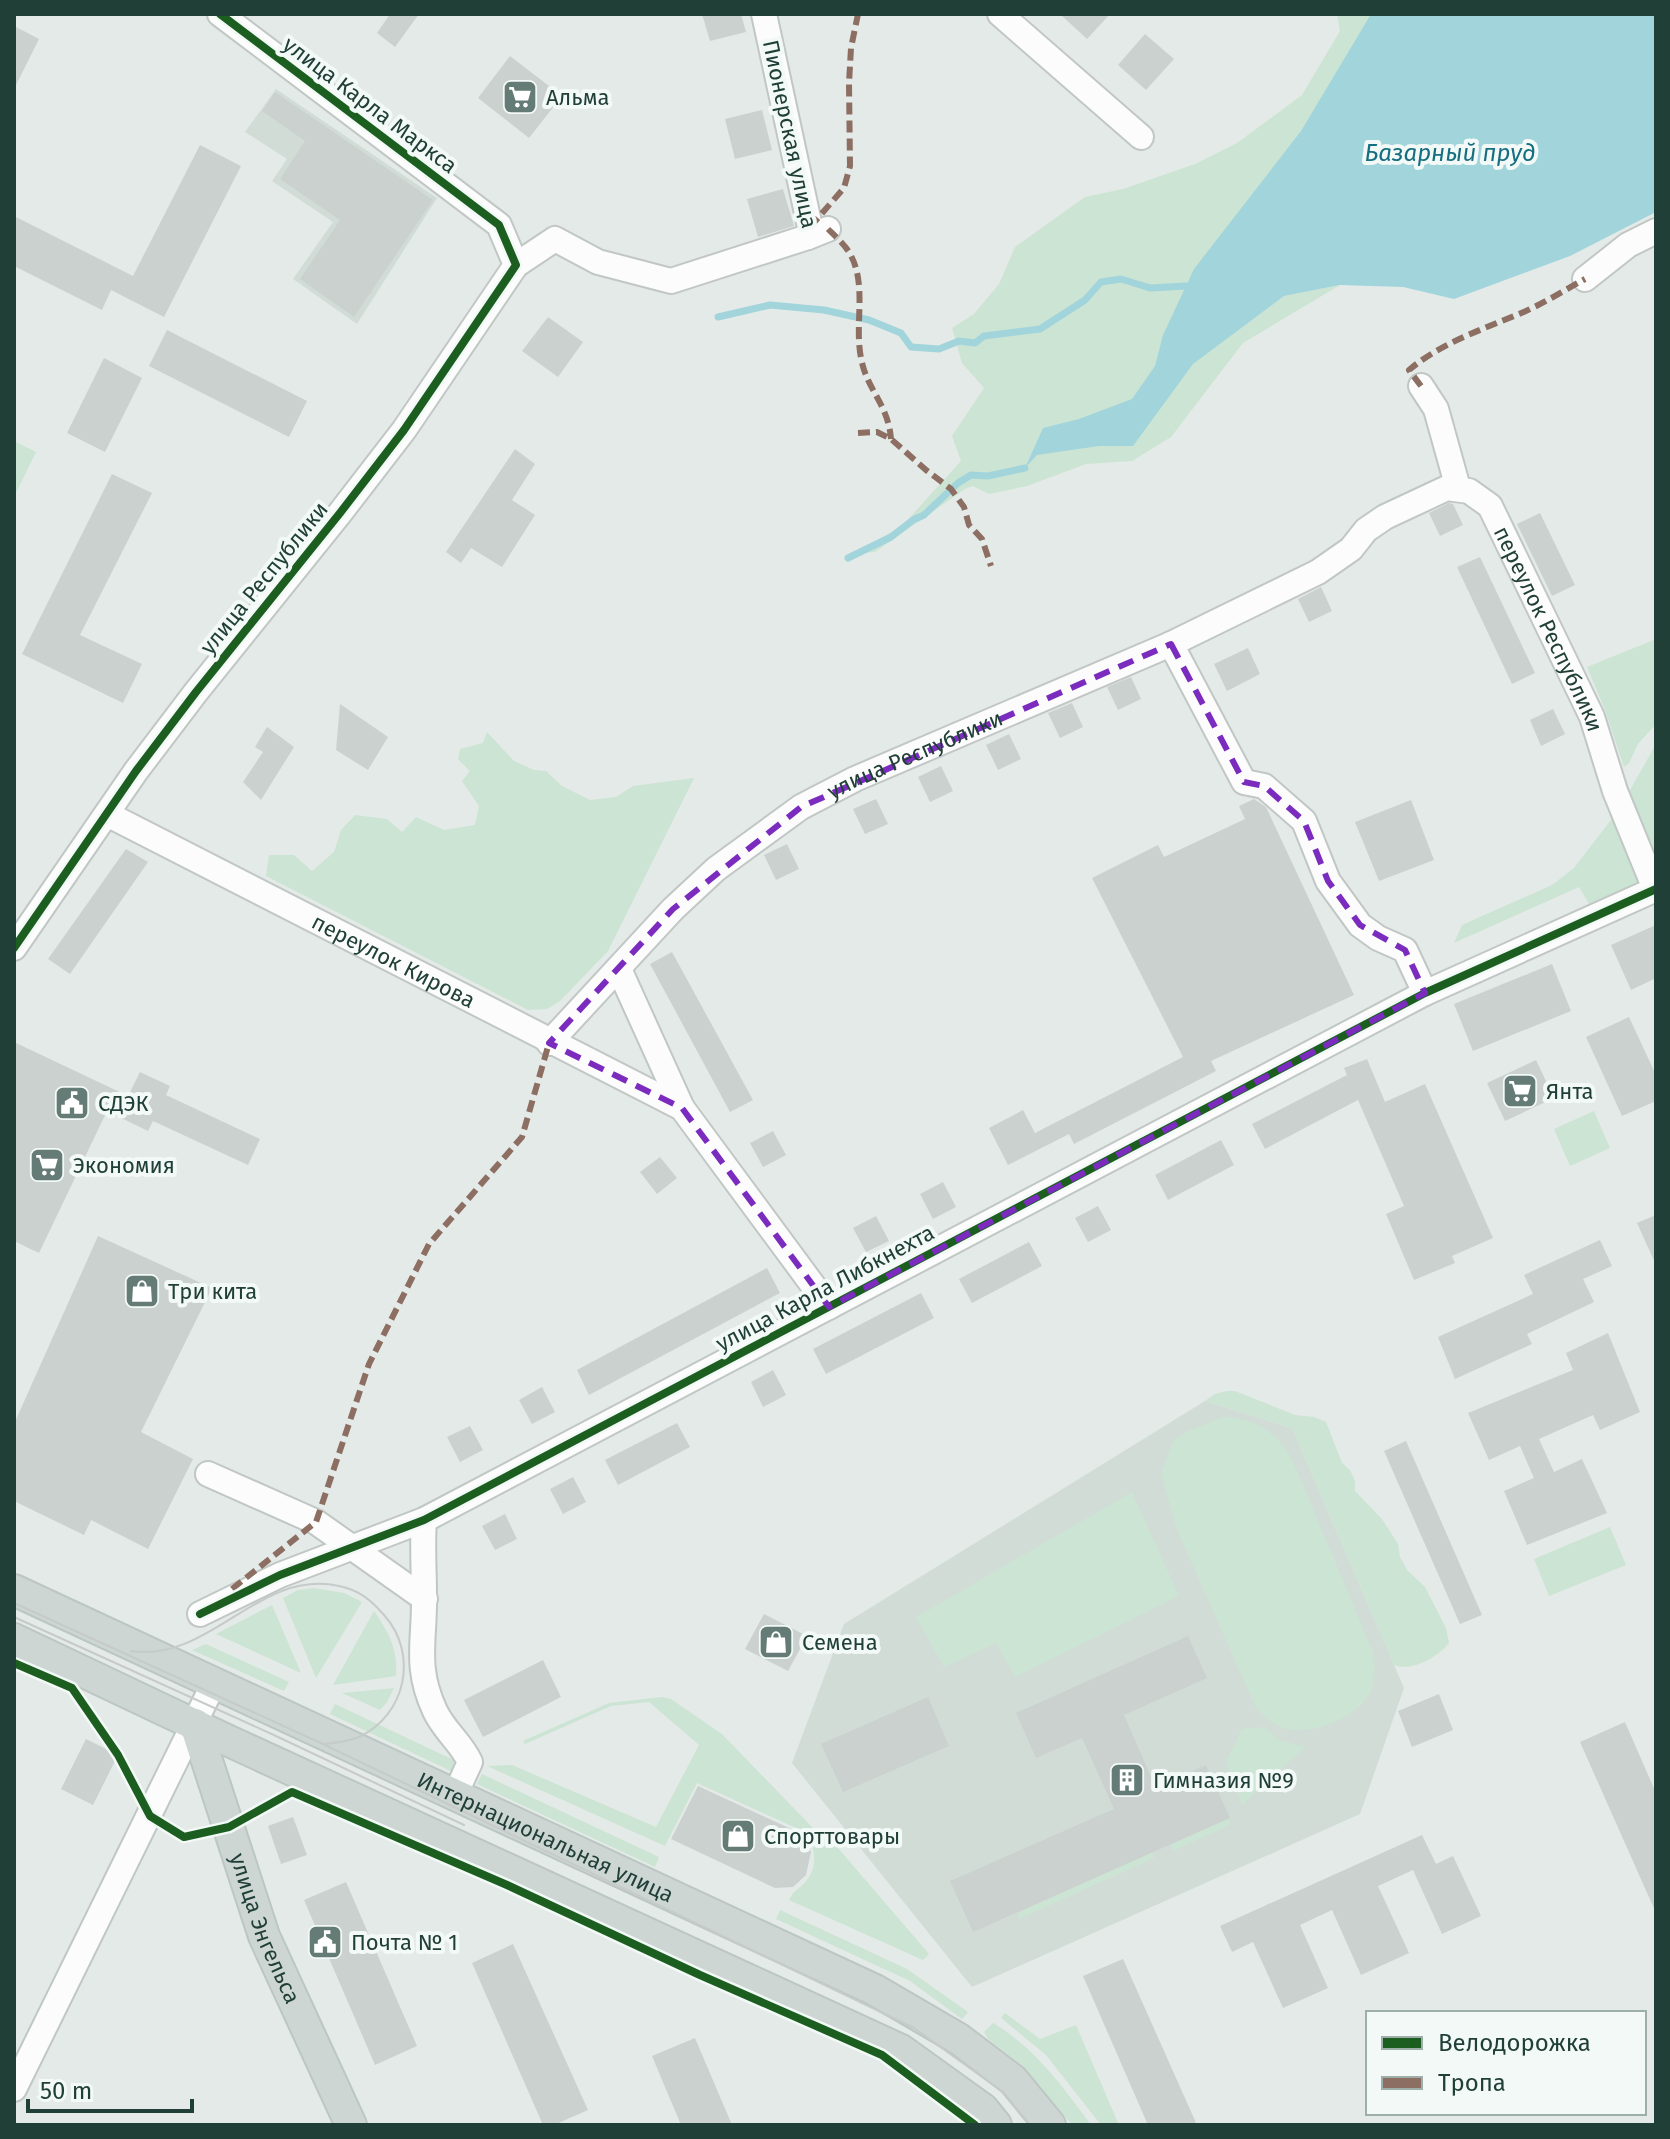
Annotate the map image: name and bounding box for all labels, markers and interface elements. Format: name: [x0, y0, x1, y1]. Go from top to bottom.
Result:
street label: улица Карла Маркса: [278, 31, 462, 179]
street label: Пионерская улица: [757, 37, 823, 231]
supermarket icon: Альма: [501, 78, 539, 116]
place label: Альма: [546, 84, 609, 111]
water label: Базарный пруд: [1364, 139, 1536, 167]
street label: улица Республики: [194, 496, 334, 660]
street label: переулок Республики: [1488, 522, 1609, 735]
street label: улица Республики: [822, 704, 1007, 805]
street label: переулок Кирова: [308, 908, 480, 1014]
supermarket icon: Янта: [1501, 1072, 1539, 1110]
place label: Янта: [1546, 1078, 1593, 1105]
public building icon: СДЭК: [53, 1084, 91, 1122]
place label: СДЭК: [98, 1090, 149, 1117]
supermarket icon: Экономия: [28, 1146, 66, 1184]
place label: Экономия: [73, 1152, 175, 1179]
street label: улица Карла Либкнехта: [711, 1219, 939, 1357]
shop icon: Три кита: [123, 1272, 161, 1310]
place label: Три кита: [168, 1278, 257, 1305]
shop icon: Семена: [757, 1623, 795, 1661]
place label: Семена: [802, 1629, 878, 1656]
building icon: Гимназия №9: [1108, 1761, 1146, 1799]
street label: Интернациональная улица: [413, 1766, 678, 1908]
place label: Гимназия №9: [1153, 1767, 1294, 1794]
shop icon: Спорттовары: [719, 1817, 757, 1855]
place label: Спорттовары: [764, 1823, 900, 1850]
street label: улица Энгельса: [224, 1850, 307, 2008]
public building icon: Почта № 1: [306, 1923, 344, 1961]
place label: Почта № 1: [351, 1929, 458, 1956]
legend: [1366, 2011, 1646, 2115]
text: Велодорожка: [1438, 2029, 1591, 2057]
scale bar: [28, 2063, 192, 2113]
text: Тропа: [1438, 2069, 1506, 2097]
text: 50 m: [40, 2077, 92, 2105]

